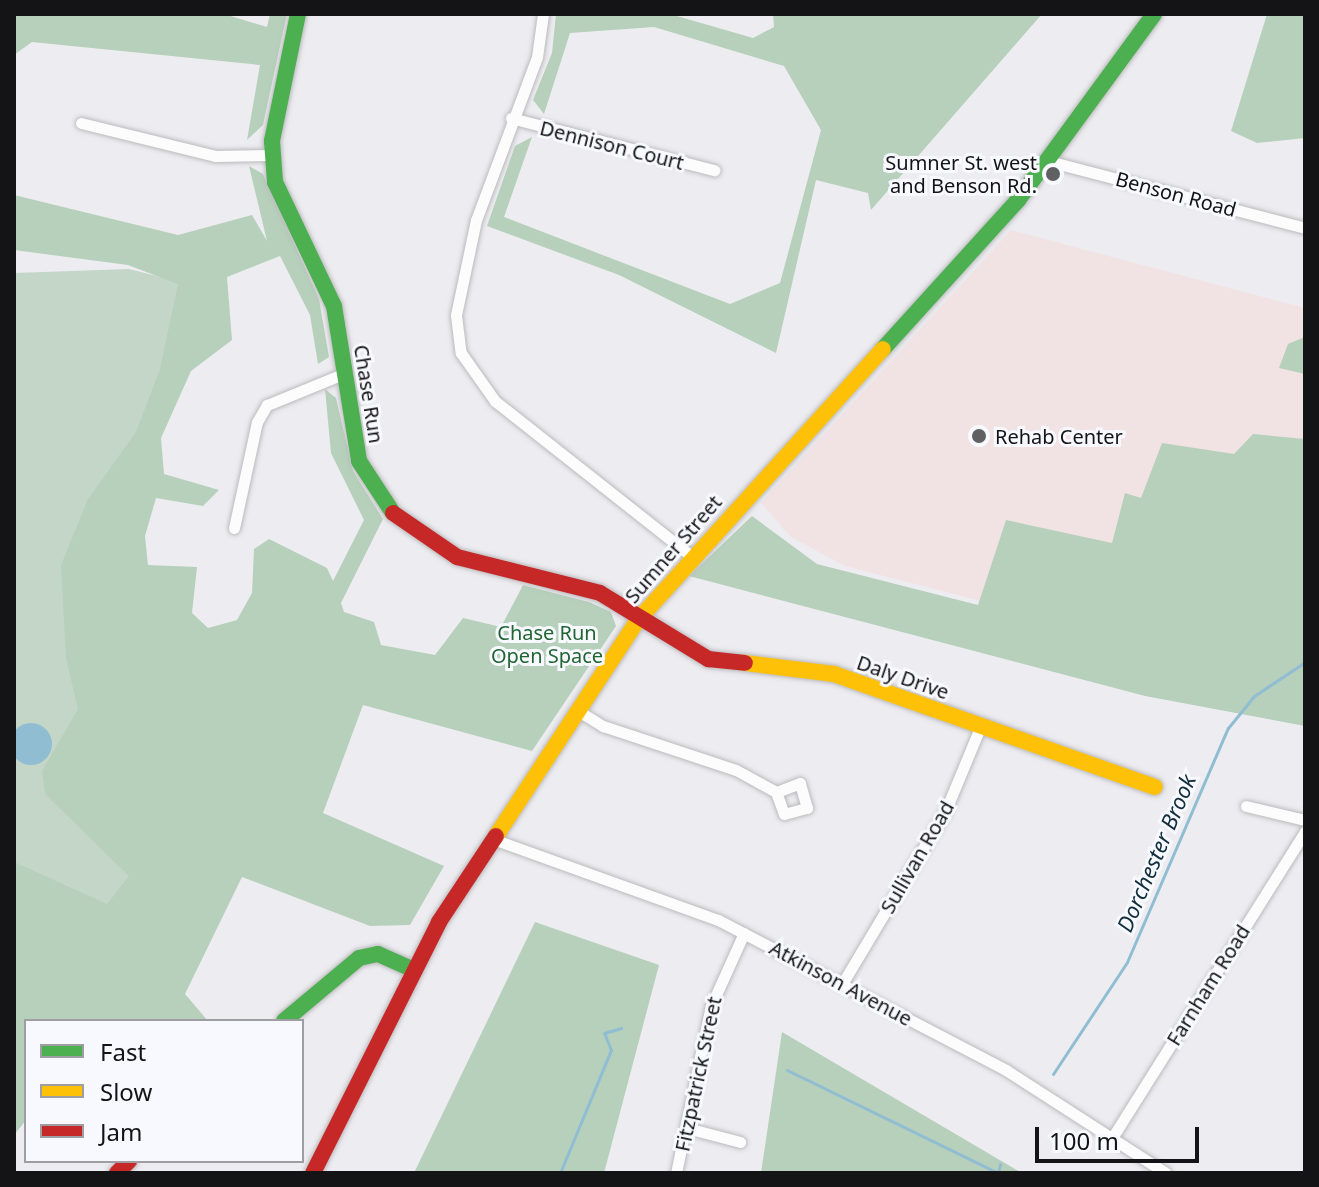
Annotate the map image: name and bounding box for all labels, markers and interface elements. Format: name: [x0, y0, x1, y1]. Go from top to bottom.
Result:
street label: Dennison Court: [537, 116, 687, 174]
place label: Sumner St. west and Benson Rd.: [885, 150, 1037, 197]
marker: Sumner St. west and Benson Rd.: [1044, 165, 1062, 183]
street label: Benson Road: [1113, 166, 1239, 222]
street label: Chase Run: [349, 343, 389, 445]
place label: Rehab Center: [995, 424, 1123, 448]
marker: Rehab Center: [970, 427, 988, 445]
street label: Sumner Street: [620, 490, 726, 608]
park label: Chase Run Open Space: [491, 620, 603, 667]
street label: Daly Drive: [854, 650, 952, 704]
water label: Dorchester Brook: [1111, 770, 1201, 936]
street label: Sullivan Road: [875, 797, 959, 917]
street label: Farnham Road: [1161, 920, 1255, 1050]
street label: Atkinson Avenue: [766, 935, 916, 1031]
street label: Fitzpatrick Street: [670, 994, 726, 1154]
legend: [24, 1019, 304, 1163]
text: Fast: [100, 1035, 146, 1068]
text: Slow: [100, 1075, 152, 1108]
scale bar: [1039, 1111, 1203, 1161]
text: Jam: [100, 1115, 142, 1148]
text: 100 m: [1049, 1124, 1119, 1157]

